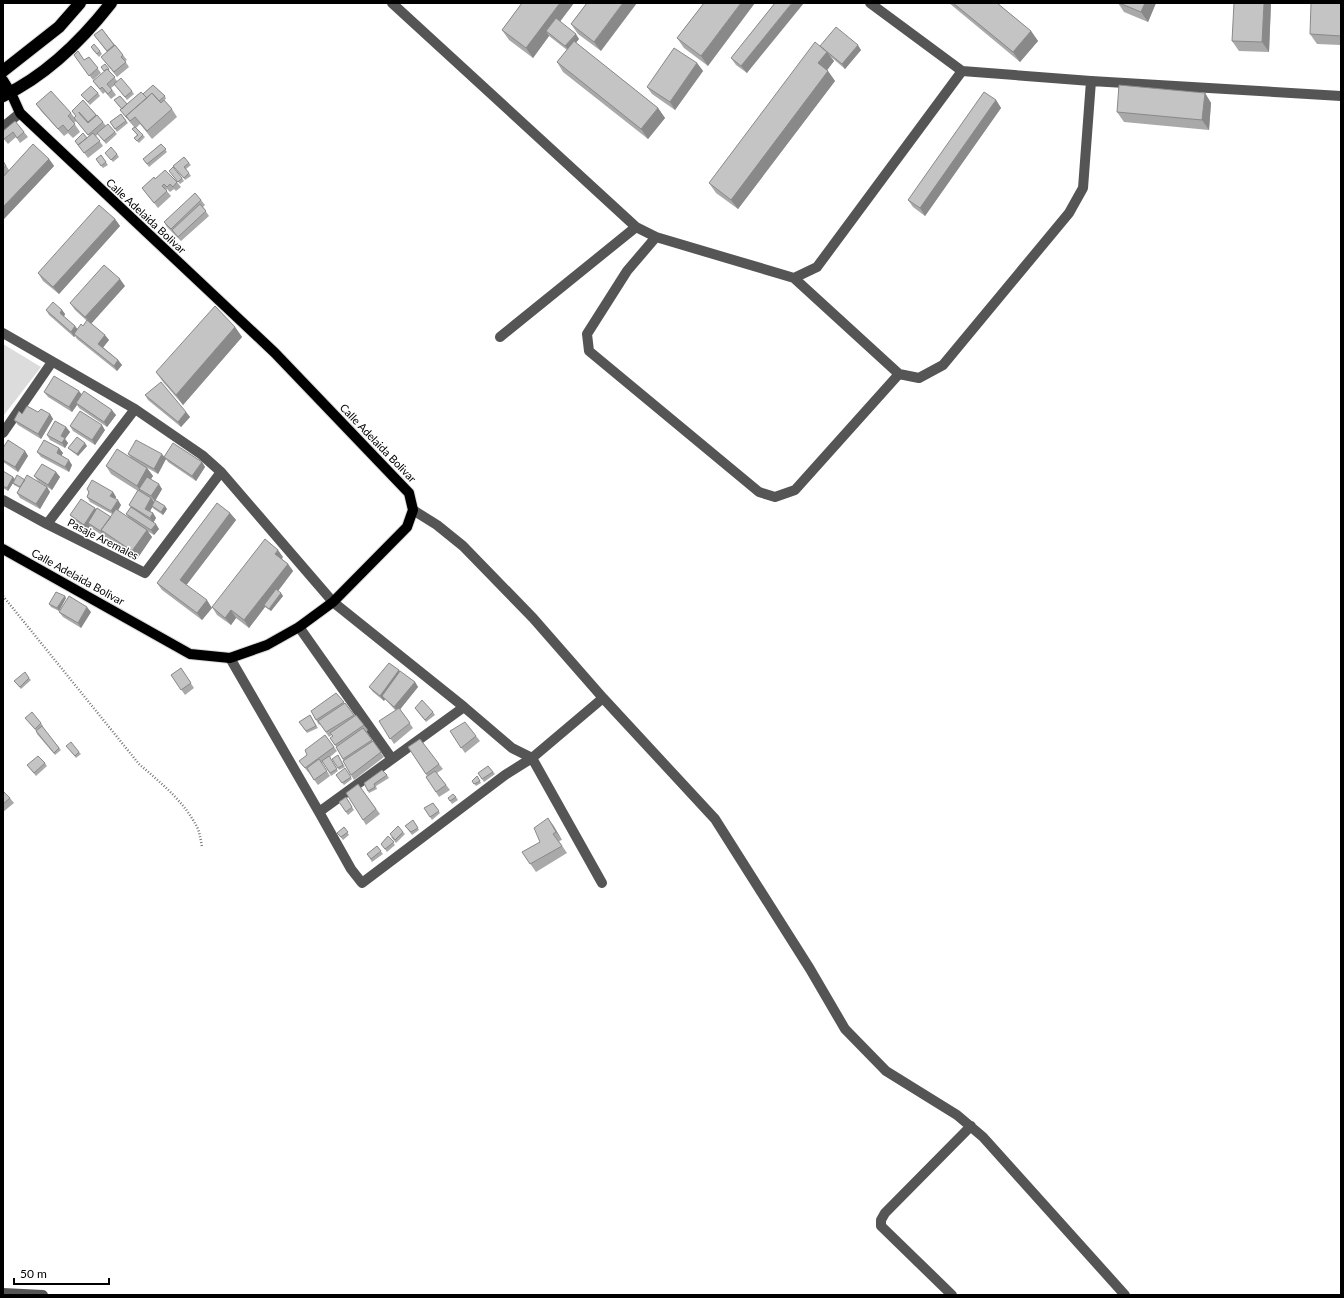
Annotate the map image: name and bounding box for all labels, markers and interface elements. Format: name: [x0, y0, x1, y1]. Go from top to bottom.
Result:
street label: Calle Adelaida Bolivar: [104, 175, 189, 256]
street label: Calle Adelaida Bolivar: [337, 401, 419, 485]
street label: Pasaje Aremales: [66, 515, 141, 562]
street label: Calle Adelaida Bolivar: [30, 546, 127, 608]
scale bar: [14, 1260, 109, 1286]
text: 50 m: [20, 1266, 47, 1281]

